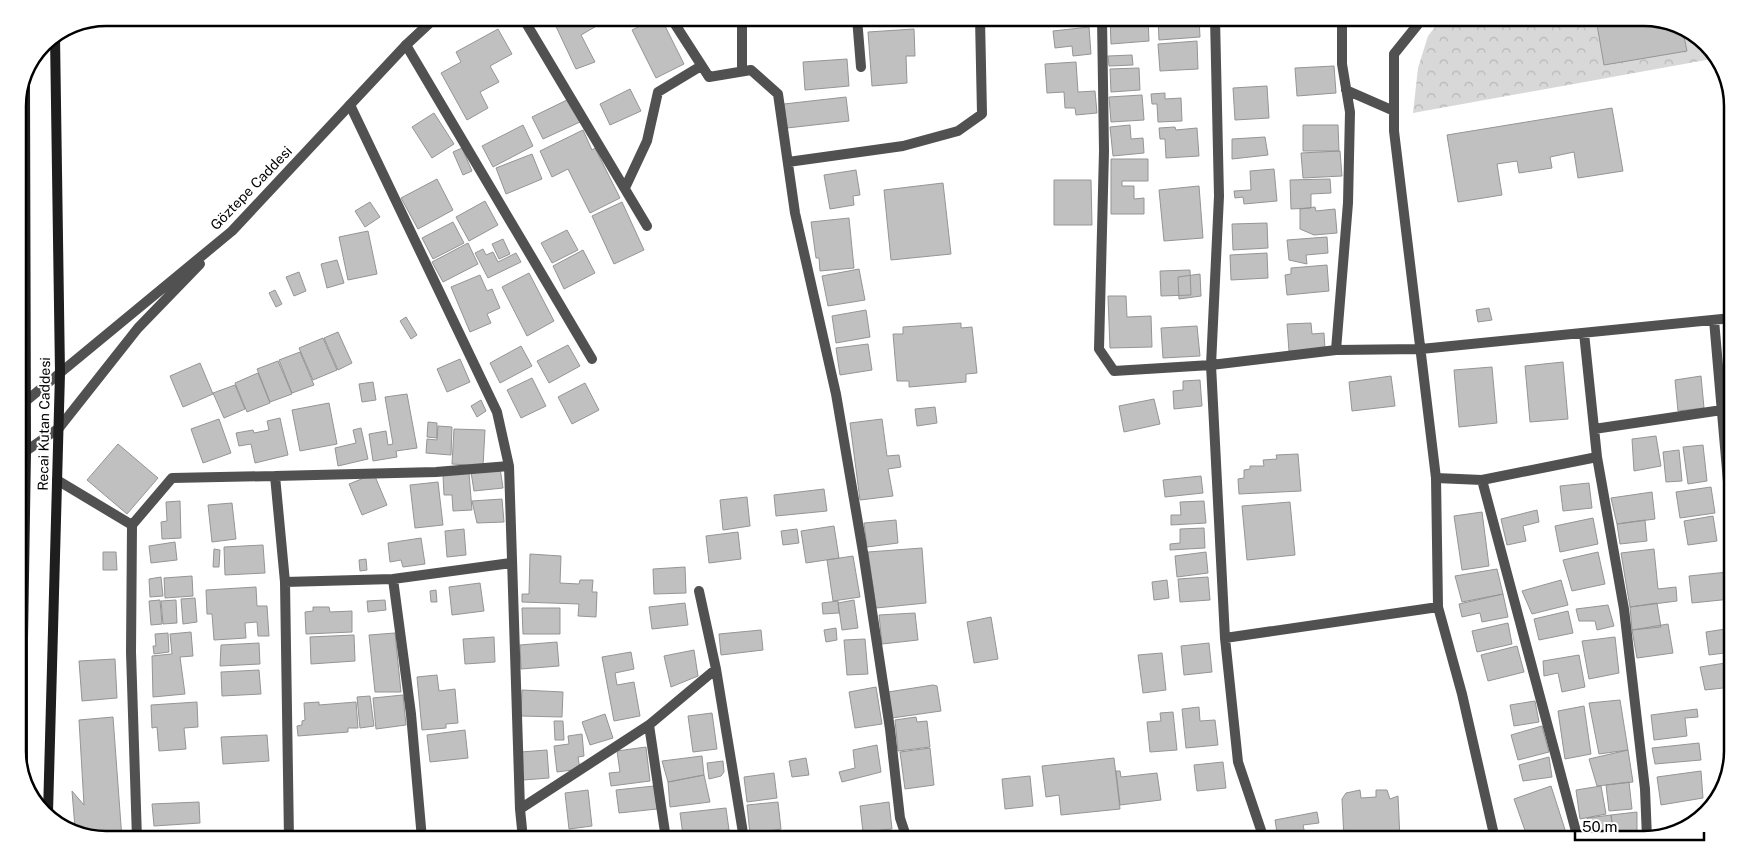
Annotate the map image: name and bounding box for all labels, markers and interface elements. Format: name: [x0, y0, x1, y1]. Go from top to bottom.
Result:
street label: Göztepe Caddesi: [207, 143, 295, 233]
street label: Recai Kutan Caddesi: [35, 357, 53, 491]
scale bar: [1575, 810, 1704, 842]
text: 50 m: [1582, 818, 1617, 835]

